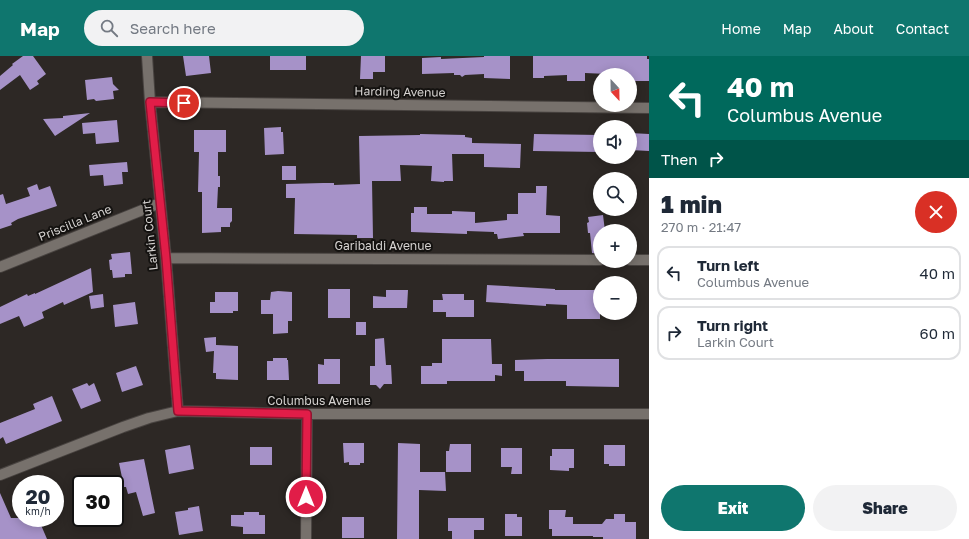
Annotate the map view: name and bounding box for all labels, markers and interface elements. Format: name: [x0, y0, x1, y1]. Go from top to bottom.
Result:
search box: [84, 10, 364, 46]
text: Map: [20, 17, 60, 40]
icon: search: [98, 17, 120, 39]
text: Search here: [130, 19, 216, 37]
text: Home: [721, 20, 761, 37]
text: Map: [783, 20, 811, 37]
text: About: [833, 20, 874, 37]
text: Contact: [896, 20, 949, 37]
north arrow: [593, 68, 637, 112]
map controls: [593, 68, 637, 320]
text: 40 m: [727, 70, 794, 103]
icon: left: [661, 72, 713, 124]
street label: Harding Avenue: [354, 83, 446, 100]
pin: [167, 86, 201, 120]
icon: arrive: [173, 92, 195, 114]
text: Columbus Avenue: [727, 104, 882, 126]
button: sound: [593, 120, 637, 164]
icon: right: [705, 148, 727, 170]
text: Then: [661, 150, 697, 168]
button: search: [593, 172, 637, 216]
text: 1 min: [661, 189, 722, 218]
button: close: [915, 191, 957, 233]
street label: Larkin Court: [138, 199, 161, 271]
street label: Priscilla Lane: [36, 201, 114, 244]
text: 270 m · 21:47: [661, 219, 741, 235]
button: +: [593, 224, 637, 268]
street label: Garibaldi Avenue: [335, 238, 432, 253]
text: Turn left: [697, 256, 759, 274]
icon: left: [663, 262, 685, 284]
text: 40 m: [920, 264, 955, 282]
text: Columbus Avenue: [697, 274, 809, 290]
button: −: [593, 276, 637, 320]
text: Turn right: [697, 316, 768, 334]
icon: right: [663, 322, 685, 344]
text: 60 m: [920, 324, 955, 342]
text: Larkin Court: [697, 334, 774, 350]
street label: Columbus Avenue: [267, 393, 371, 408]
speed limit sign: 30: [72, 475, 124, 527]
position arrow: [285, 476, 327, 518]
text: 20: [25, 484, 51, 508]
button: Exit: [661, 485, 805, 531]
button: Share: [813, 485, 957, 531]
text: km/h: [25, 505, 51, 517]

